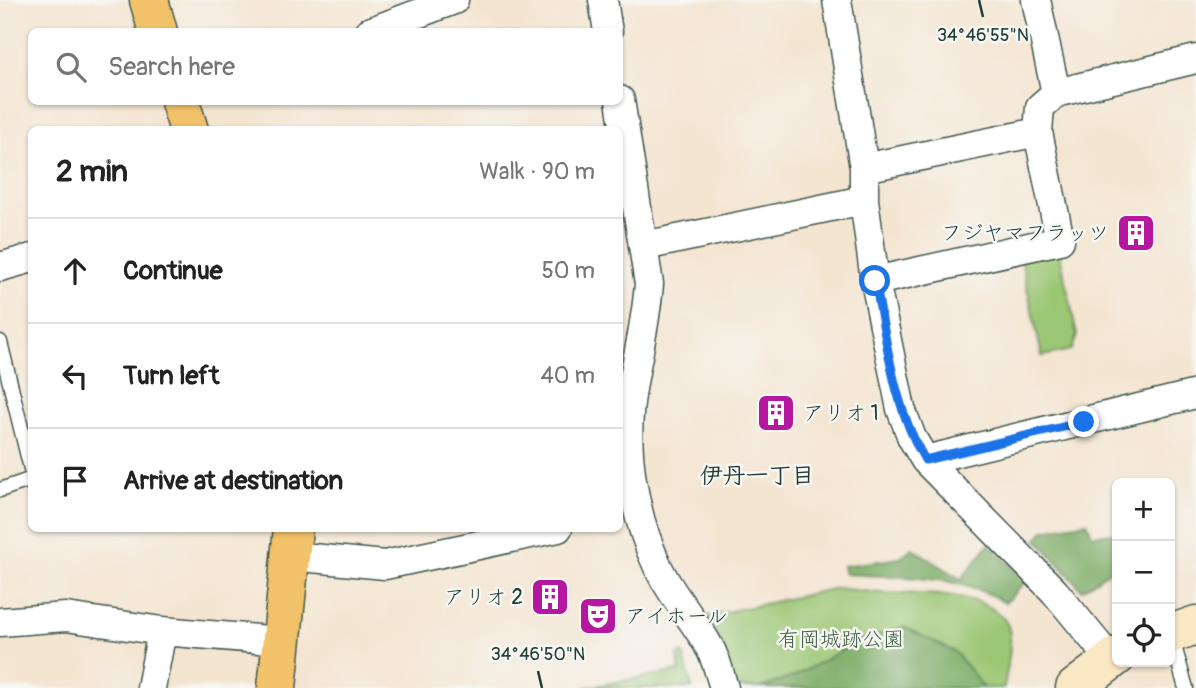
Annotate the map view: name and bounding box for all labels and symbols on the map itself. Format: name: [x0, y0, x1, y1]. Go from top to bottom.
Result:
text: 34°46'55"N: [937, 24, 1029, 47]
building icon: フジヤマフラッツ: [1115, 212, 1157, 254]
place label: フジヤマフラッツ: [941, 220, 1109, 247]
route start: [859, 265, 890, 296]
building icon: アリオ 1: [755, 392, 797, 434]
place label: アリオ 1: [803, 400, 879, 427]
route end: [1068, 406, 1099, 437]
district label: 伊丹一丁目: [700, 461, 815, 490]
building icon: アリオ 2: [529, 576, 571, 618]
place label: アリオ 2: [444, 584, 523, 611]
theatre icon: アイホール: [577, 595, 619, 637]
place label: アイホール: [625, 603, 727, 630]
park label: 有岡城跡公園: [778, 626, 904, 653]
text: 34°46'50"N: [491, 643, 585, 666]

